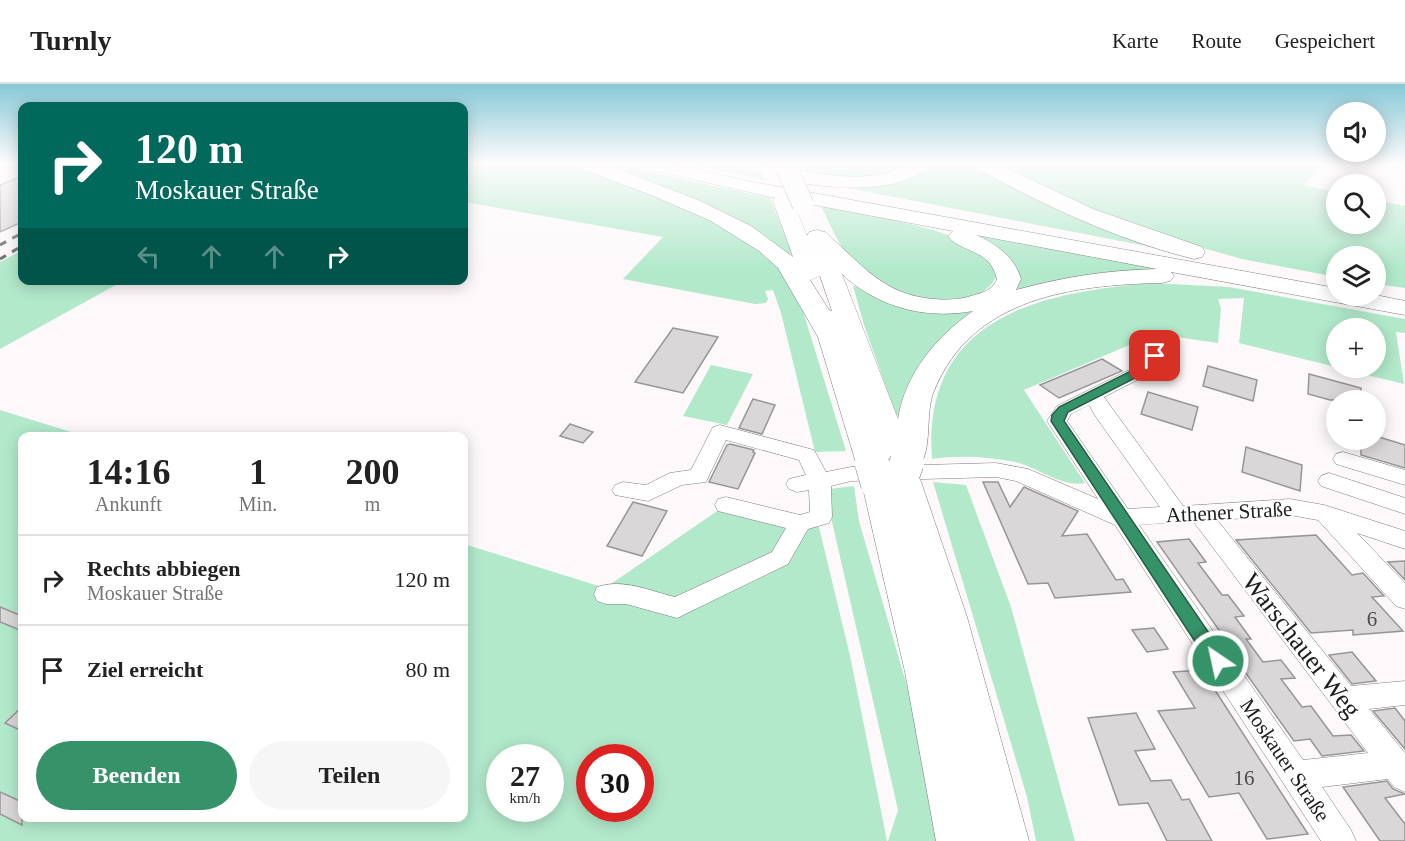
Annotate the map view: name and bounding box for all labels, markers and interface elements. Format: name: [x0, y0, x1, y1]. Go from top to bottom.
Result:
text: Turnly: [30, 25, 111, 56]
text: Karte: [1112, 29, 1159, 53]
text: Route: [1192, 29, 1242, 53]
text: Gespeichert: [1275, 29, 1375, 53]
map controls: [1326, 102, 1386, 450]
button: sound: [1326, 102, 1386, 162]
icon: right: [36, 126, 114, 204]
text: 120 m: [135, 126, 244, 172]
button: search: [1326, 174, 1386, 234]
text: Moskauer Straße: [135, 175, 319, 205]
icon: left: [132, 240, 165, 273]
icon: ahead: [195, 240, 228, 273]
icon: ahead: [258, 240, 291, 273]
icon: right: [321, 240, 354, 273]
button: layers: [1326, 246, 1386, 306]
button: +: [1326, 318, 1386, 378]
pin: [1129, 330, 1180, 381]
icon: arrive: [1138, 339, 1171, 372]
button: −: [1326, 390, 1386, 450]
text: 14:16: [86, 452, 170, 492]
text: 1: [249, 452, 267, 492]
text: 200: [346, 452, 400, 492]
text: Ankunft: [95, 493, 162, 515]
text: Min.: [239, 493, 277, 515]
text: m: [365, 493, 380, 515]
street label: Athener Straße: [1165, 497, 1293, 527]
text: Rechts abbiegen: [87, 556, 240, 581]
icon: right: [36, 564, 69, 597]
text: 120 m: [394, 567, 450, 592]
street label: Warschauer Weg: [1236, 567, 1367, 723]
text: Moskauer Straße: [87, 582, 223, 604]
house number: 6: [1367, 607, 1377, 631]
position arrow: [1186, 629, 1250, 693]
icon: arrive: [36, 654, 69, 687]
text: Ziel erreicht: [87, 657, 203, 682]
text: 80 m: [405, 657, 450, 682]
street label: Moskauer Straße: [1235, 694, 1335, 826]
button: Beenden: [36, 741, 237, 810]
button: Teilen: [249, 741, 450, 810]
speed limit sign: 30: [576, 744, 654, 822]
text: 27: [510, 759, 540, 792]
house number: 16: [1234, 766, 1255, 790]
text: km/h: [510, 790, 540, 806]

